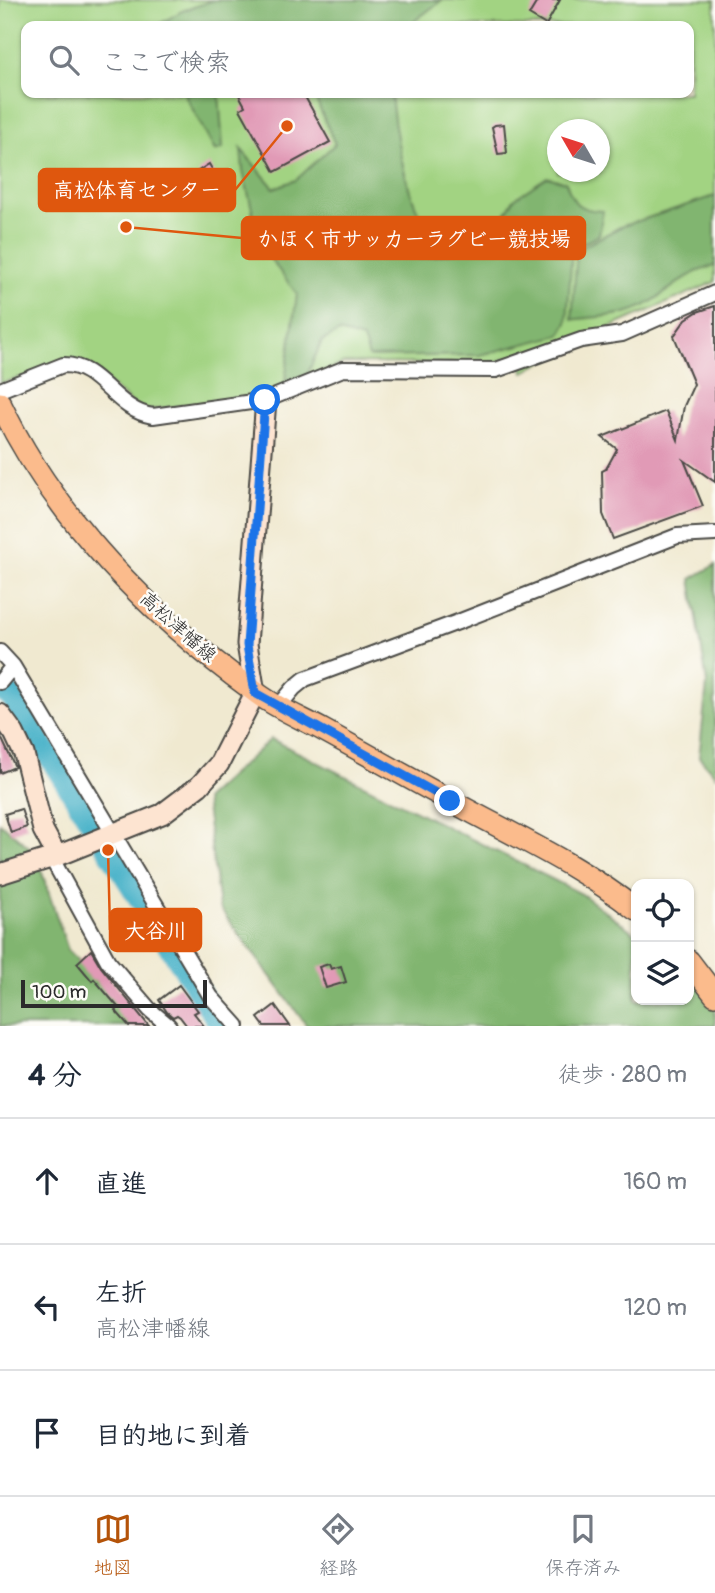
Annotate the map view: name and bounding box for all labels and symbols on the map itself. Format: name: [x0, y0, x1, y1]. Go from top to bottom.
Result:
north arrow: [547, 119, 610, 182]
callout: 高松体育センター: [39, 169, 235, 211]
text: 高松体育センター: [53, 177, 221, 204]
callout: かほく市サッカーラグビー競技場: [242, 217, 585, 259]
text: かほく市サッカーラグビー競技場: [257, 226, 571, 253]
route start: [249, 384, 280, 415]
street label: 高松津幡線: [135, 586, 221, 668]
route end: [434, 785, 465, 816]
callout: 大谷川: [110, 909, 201, 951]
text: 大谷川: [125, 918, 188, 945]
scale bar: [21, 977, 206, 1009]

